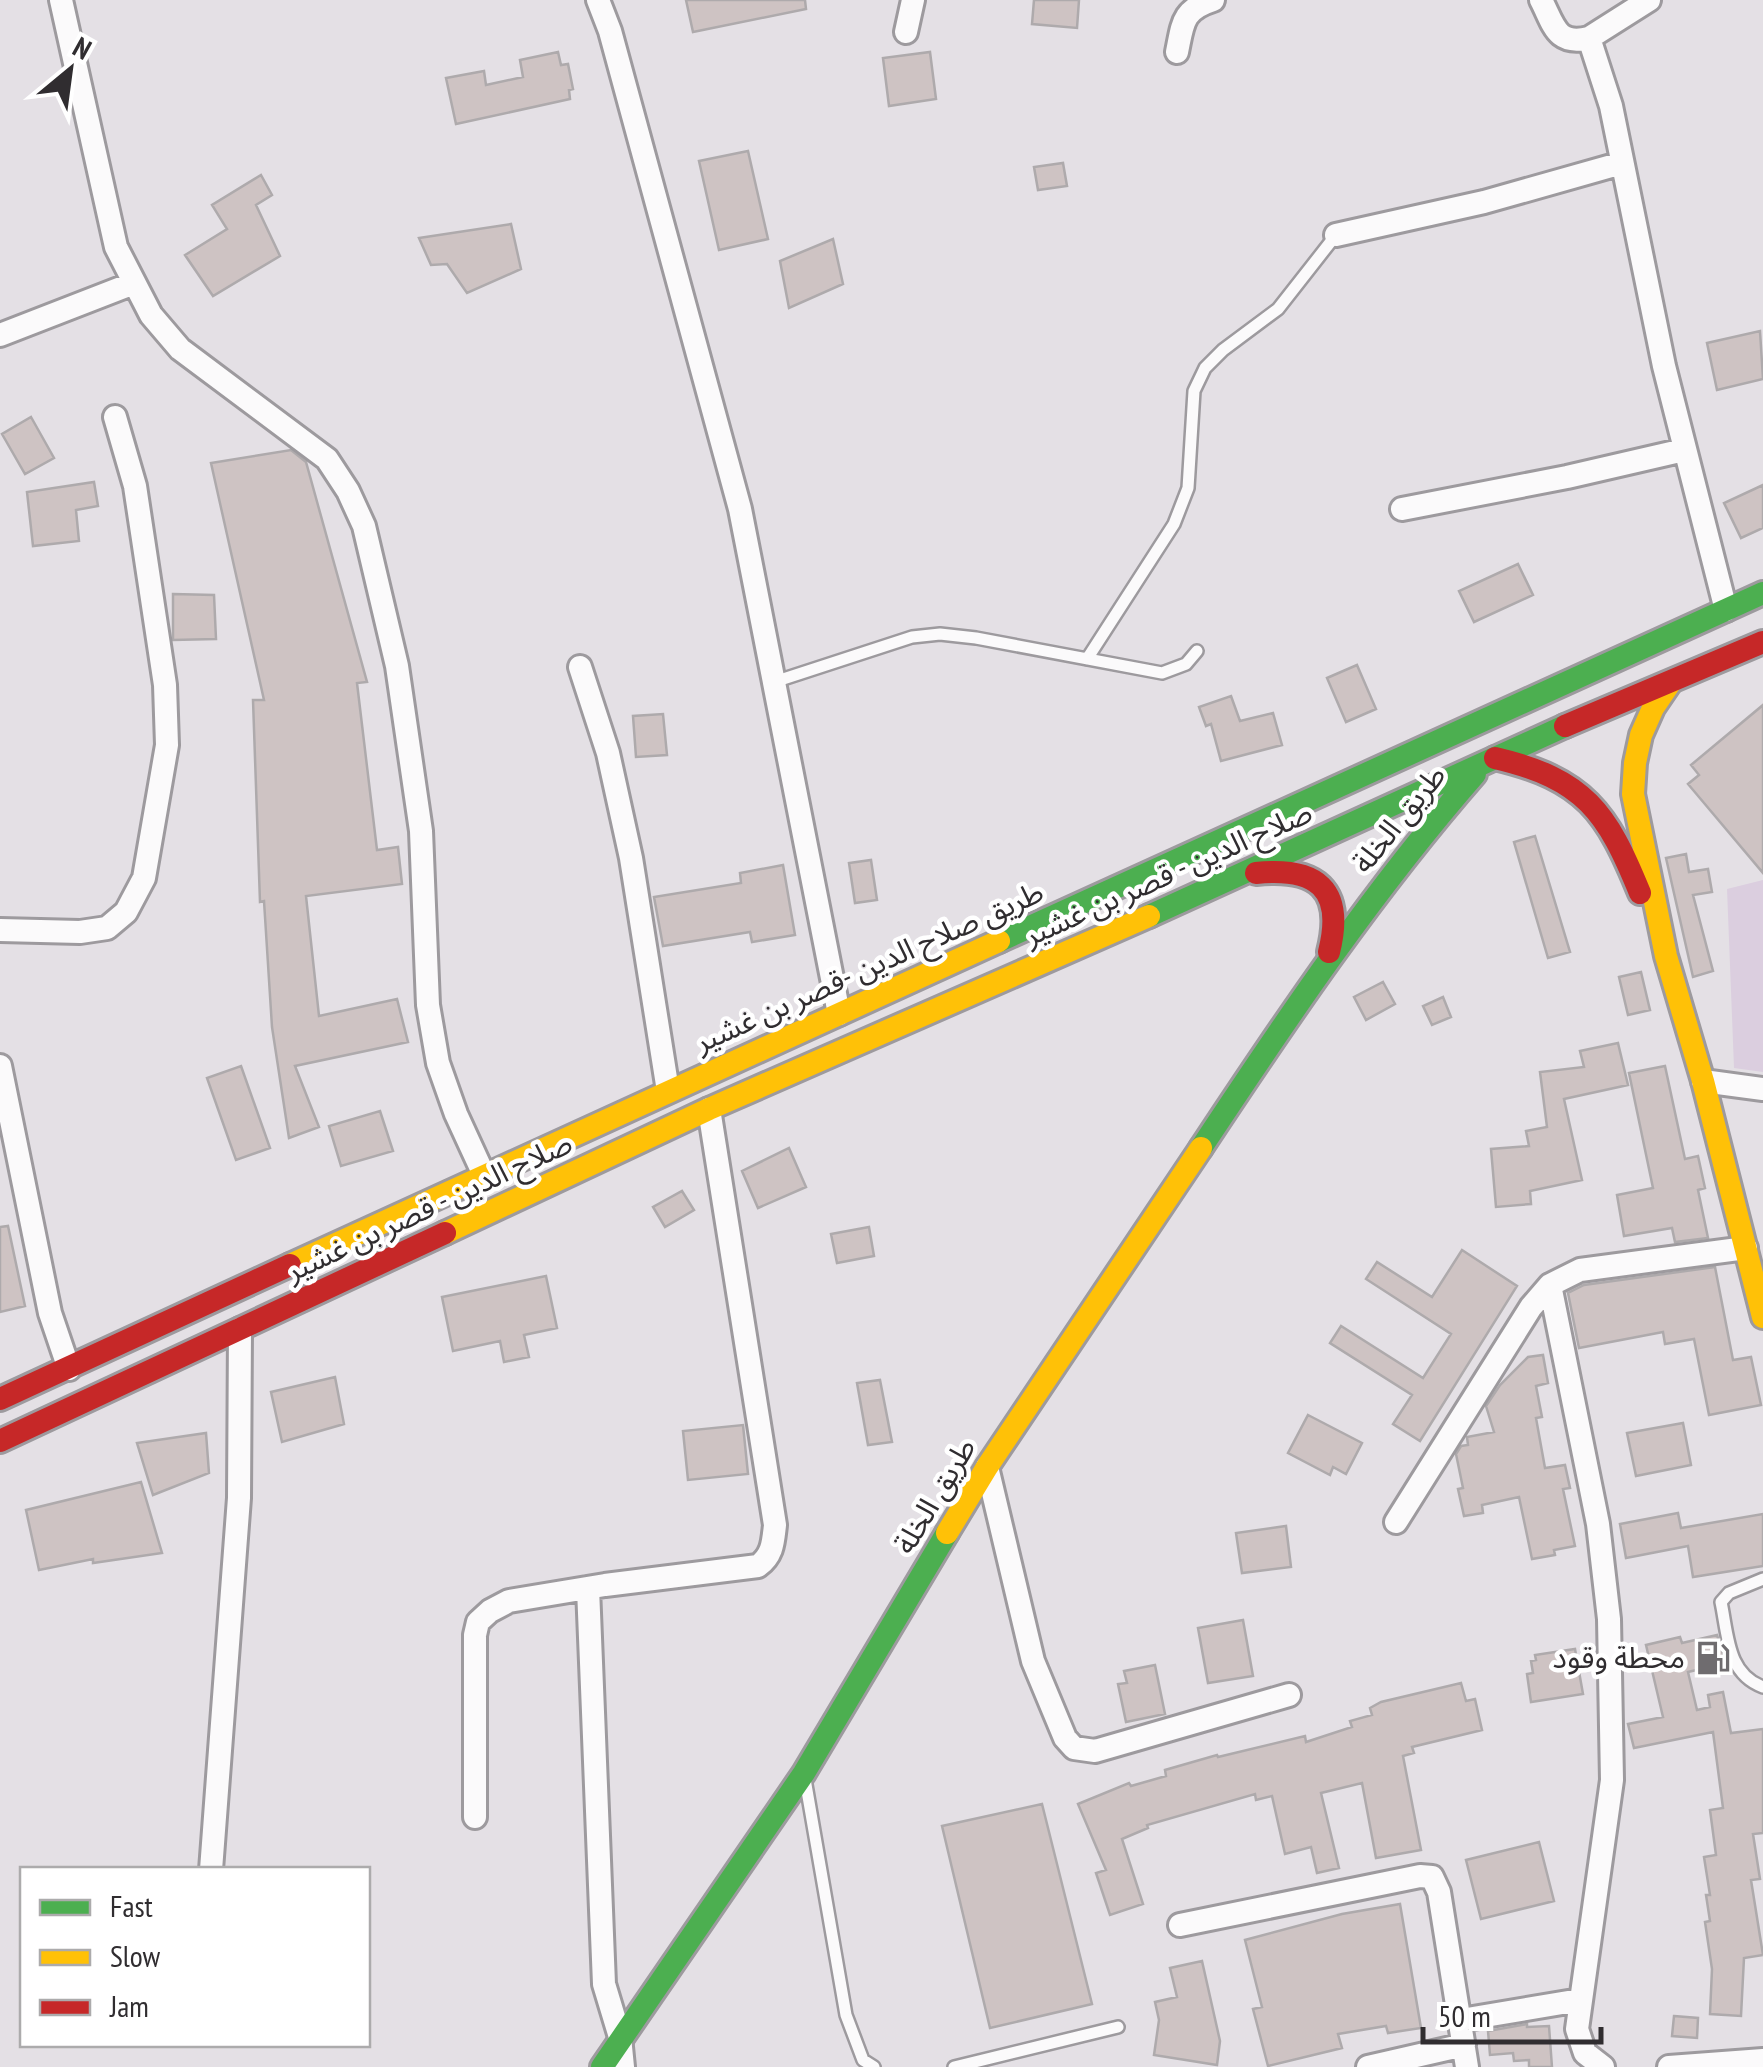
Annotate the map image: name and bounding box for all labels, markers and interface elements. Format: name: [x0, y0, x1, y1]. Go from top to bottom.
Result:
north arrow: [20, 20, 120, 120]
text: N: [67, 28, 98, 68]
street label: طريق الخلة: [1342, 756, 1453, 880]
street label: صلاح الدين - قصر بن غشير: [1016, 791, 1319, 958]
street label: طريق صلاح الدين -قصر بن غشير: [687, 871, 1051, 1064]
street label: صلاح الدين - قصر بن غشير: [278, 1122, 580, 1293]
street label: طريق الخلة: [884, 1430, 984, 1560]
place label: محطة وقود: [1553, 1637, 1685, 1676]
fuel station icon: محطة وقود: [1694, 1639, 1732, 1677]
legend: [20, 1867, 370, 2047]
text: Fast: [110, 1886, 154, 1925]
text: Slow: [110, 1936, 161, 1975]
scale bar: [1423, 1982, 1600, 2044]
text: Jam: [109, 1986, 149, 2025]
text: 50 m: [1438, 1996, 1491, 2035]

